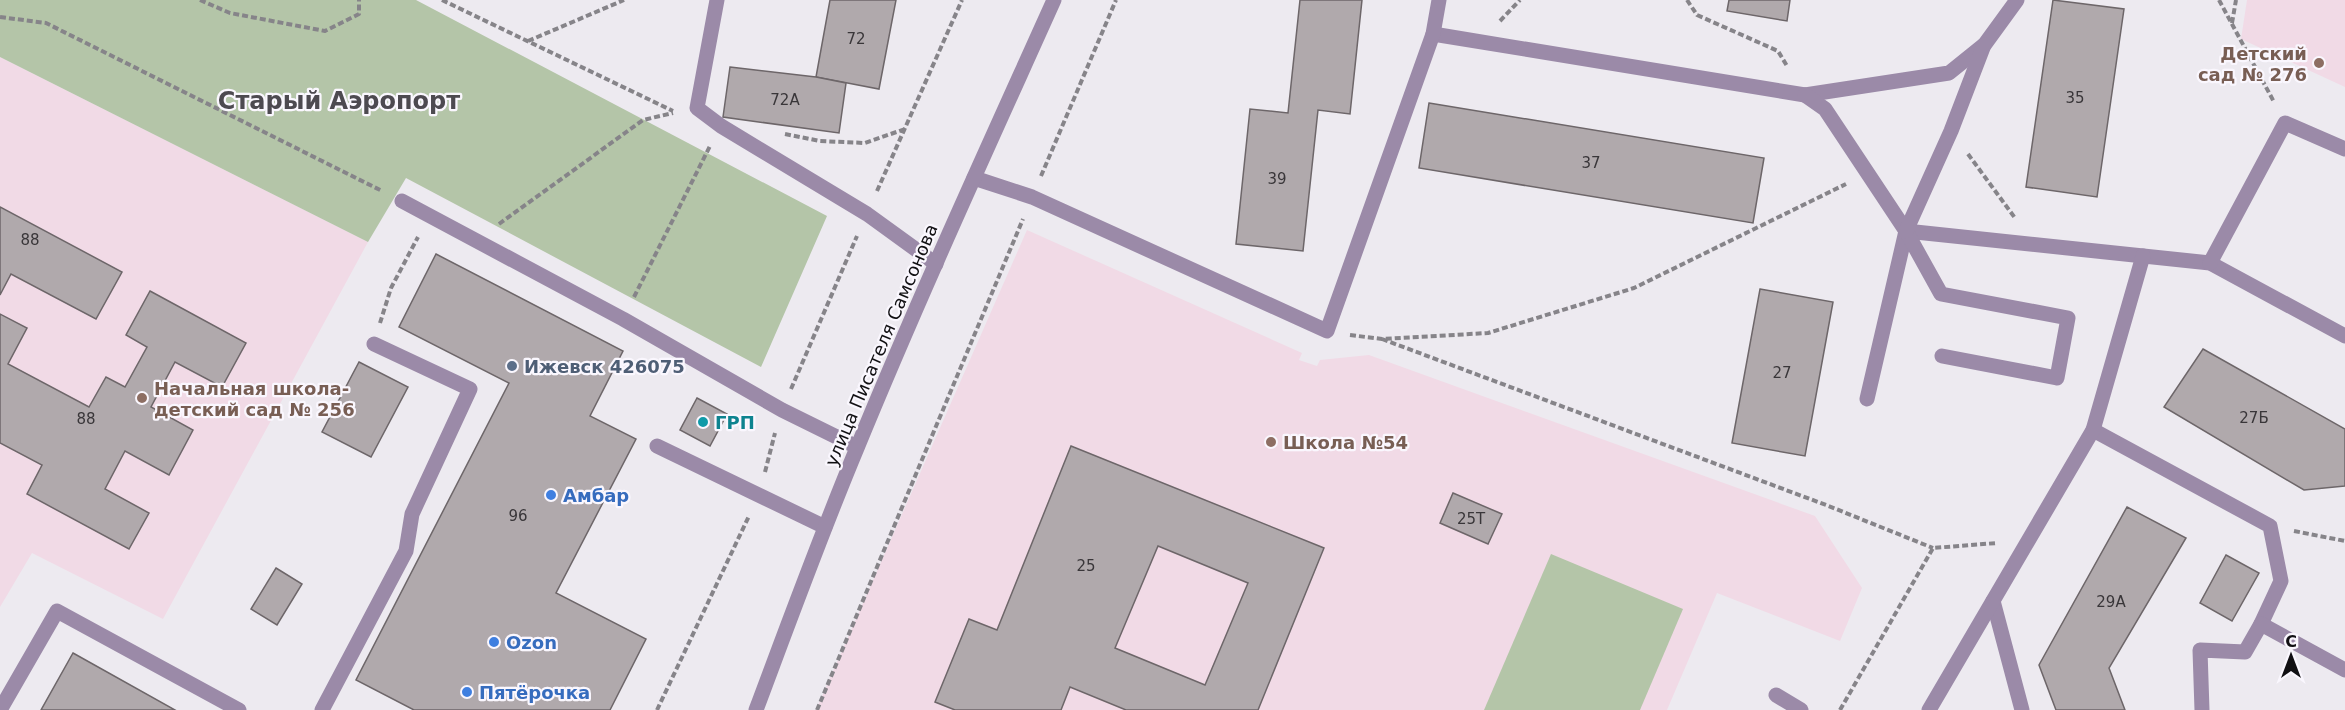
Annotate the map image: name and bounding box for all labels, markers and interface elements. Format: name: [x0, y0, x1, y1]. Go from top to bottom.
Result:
house number: 72: [846, 30, 866, 48]
place label: Детский сад № 276: [2198, 43, 2307, 85]
marker: Детский сад № 276: [2312, 56, 2326, 70]
district label: Старый Аэропорт: [218, 87, 460, 115]
house number: 35: [2065, 89, 2085, 107]
house number: 72А: [770, 91, 800, 109]
house number: 37: [1581, 154, 1601, 172]
house number: 39: [1267, 170, 1287, 188]
street label: улица Писателя Самсонова: [820, 221, 942, 469]
house number: 88: [20, 231, 40, 249]
place label: Ижевск 426075: [524, 356, 685, 377]
marker: Ижевск 426075: [505, 359, 519, 373]
house number: 27: [1772, 364, 1792, 382]
place label: Начальная школа- детский сад № 256: [154, 378, 355, 420]
marker: Начальная школа- детский сад № 256: [135, 391, 149, 405]
house number: 27Б: [2239, 409, 2269, 427]
house number: 88: [76, 410, 96, 428]
place label: ГРП: [715, 412, 755, 433]
marker: ГРП: [696, 415, 710, 429]
place label: Школа №54: [1283, 432, 1408, 453]
marker: Школа №54: [1264, 435, 1278, 449]
place label: Амбар: [563, 485, 629, 506]
marker: Амбар: [544, 488, 558, 502]
house number: 96: [508, 507, 528, 525]
house number: 25Т: [1457, 510, 1486, 528]
house number: 25: [1076, 557, 1096, 575]
house number: 29А: [2096, 593, 2126, 611]
north arrow: [2261, 626, 2321, 686]
place label: Ozon: [506, 632, 557, 653]
text: С: [2285, 632, 2297, 651]
marker: Ozon: [487, 635, 501, 649]
place label: Пятёрочка: [479, 682, 590, 703]
marker: Пятёрочка: [460, 685, 474, 699]

